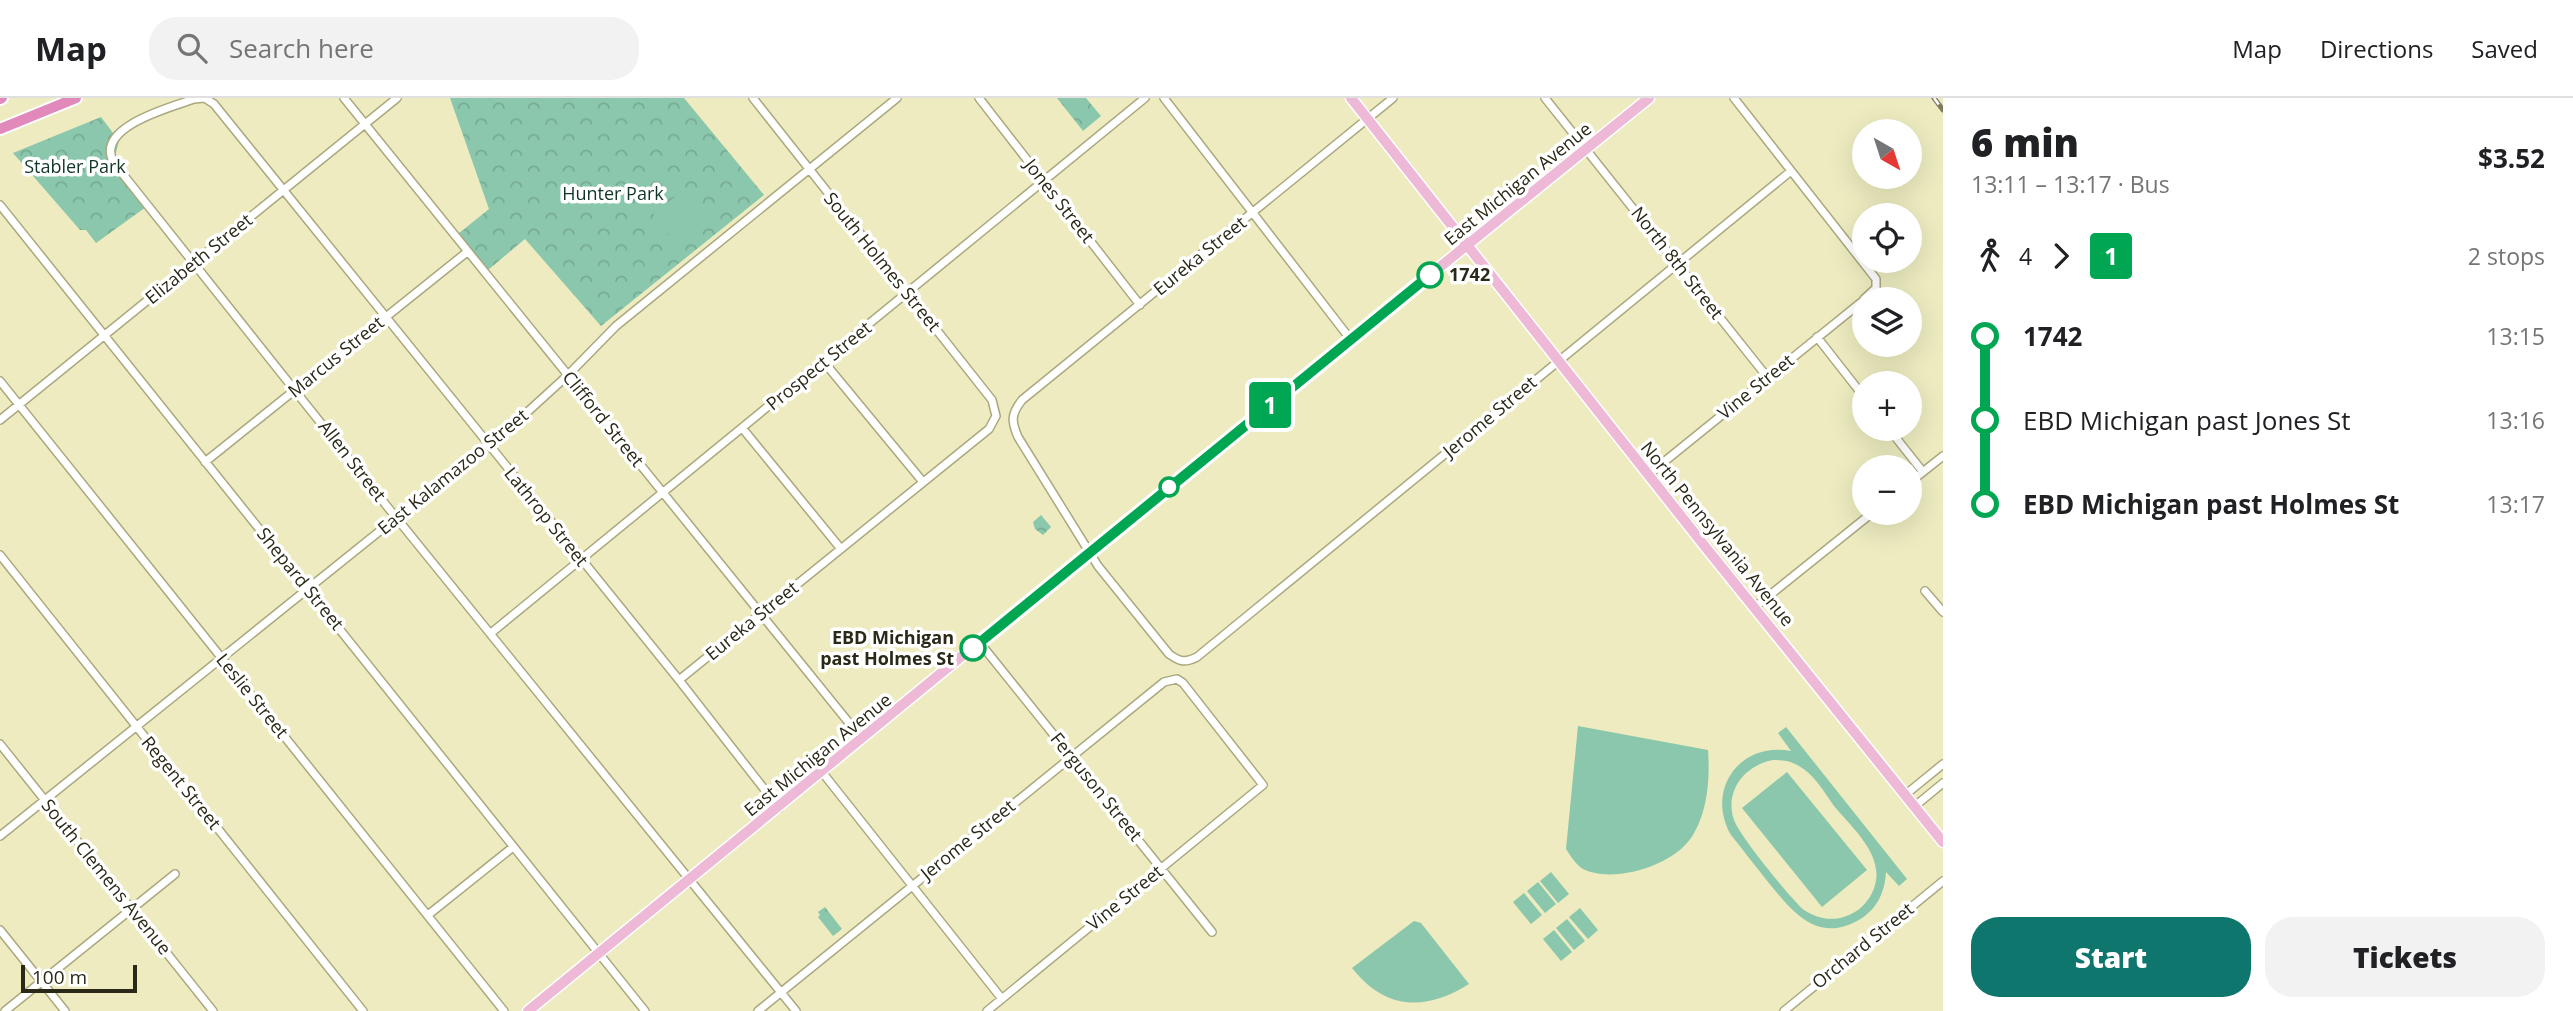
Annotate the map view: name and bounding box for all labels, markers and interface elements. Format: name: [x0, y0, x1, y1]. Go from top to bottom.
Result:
search box: [149, 17, 639, 80]
text: Map: [35, 26, 107, 71]
icon: search: [173, 29, 211, 67]
text: Search here: [229, 30, 374, 66]
text: Map: [2232, 32, 2282, 65]
text: Directions: [2320, 32, 2433, 65]
text: Saved: [2471, 32, 2538, 65]
street label: East Michigan Avenue: [1439, 116, 1596, 250]
text: 6 min: [1971, 116, 2079, 168]
north arrow: [1852, 119, 1922, 189]
map controls: [1852, 119, 1922, 525]
text: $3.52: [2478, 140, 2545, 176]
street label: Jones Street: [1018, 152, 1100, 247]
park label: Stabler Park: [24, 154, 126, 178]
text: 13:11 – 13:17 · Bus: [1971, 168, 2170, 200]
park label: Hunter Park: [562, 181, 664, 205]
street label: South Holmes Street: [819, 187, 946, 336]
street label: North 8th Street: [1626, 201, 1729, 324]
button: locate: [1852, 203, 1922, 273]
street label: Elizabeth Street: [140, 208, 257, 309]
street label: Eureka Street: [1148, 210, 1251, 300]
icon: walk: [1971, 237, 2009, 275]
icon: forward: [2042, 237, 2080, 275]
text: 1: [2104, 239, 2118, 272]
text: 4: [2019, 240, 2032, 272]
text: 2 stops: [2468, 240, 2545, 272]
marker: 1742: [1417, 262, 1443, 288]
place label: 1742: [1449, 262, 1490, 286]
button: layers: [1852, 287, 1922, 357]
street label: Marcus Street: [282, 310, 388, 402]
street label: Prospect Street: [761, 315, 876, 415]
text: 1742: [2023, 318, 2082, 354]
text: 13:15: [2486, 320, 2545, 352]
street label: Vine Street: [1712, 348, 1798, 424]
street label: Clifford Street: [558, 365, 650, 471]
street label: Jerome Street: [1436, 370, 1541, 464]
button: +: [1852, 371, 1922, 441]
line badge: 1: [1247, 382, 1293, 428]
text: 1: [1263, 388, 1277, 421]
text: EBD Michigan past Jones St: [2023, 402, 2351, 438]
street label: East Kalamazoo Street: [372, 403, 533, 539]
text: 13:16: [2486, 404, 2545, 436]
street label: Allen Street: [314, 415, 392, 506]
street label: North Pennsylvania Avenue: [1636, 436, 1800, 631]
button: −: [1852, 455, 1922, 525]
street label: Lathrop Street: [499, 462, 594, 571]
unlabelled marker: [1159, 477, 1179, 497]
text: EBD Michigan past Holmes St: [2023, 486, 2399, 522]
text: 13:17: [2486, 488, 2545, 520]
street label: Shepard Street: [252, 522, 350, 635]
street label: Eureka Street: [700, 575, 803, 665]
place label: EBD Michigan past Holmes St: [820, 625, 954, 670]
marker: EBD Michigan past Holmes St: [960, 635, 986, 661]
street label: Leslie Street: [211, 648, 294, 743]
street label: East Michigan Avenue: [739, 687, 896, 821]
street label: Ferguson Street: [1046, 727, 1148, 846]
street label: Regent Street: [137, 731, 227, 834]
street label: South Clemens Avenue: [37, 794, 177, 959]
street label: Jerome Street: [914, 794, 1020, 886]
street label: Vine Street: [1081, 859, 1167, 935]
street label: Orchard Street: [1807, 897, 1918, 994]
button: Start: [1971, 917, 2251, 997]
button: Tickets: [2265, 917, 2545, 997]
scale bar: [21, 962, 136, 994]
text: 100 m: [32, 964, 87, 990]

